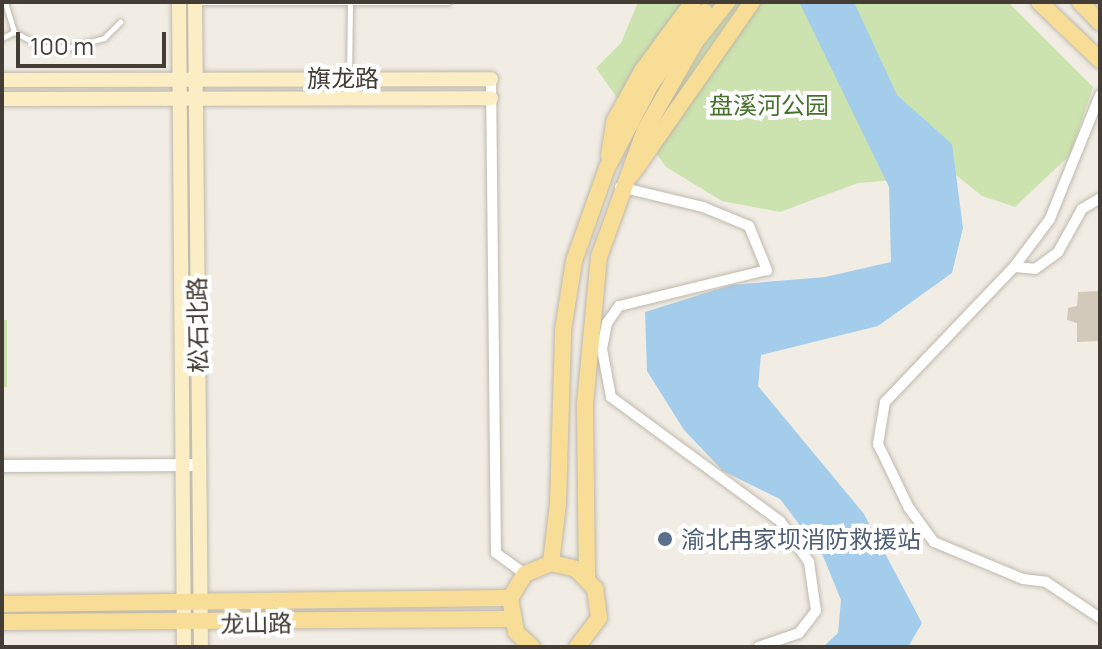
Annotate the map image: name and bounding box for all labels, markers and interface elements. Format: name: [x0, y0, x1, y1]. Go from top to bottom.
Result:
scale bar: [20, 16, 170, 66]
text: 100 m: [30, 29, 94, 62]
street label: 旗龙路: [307, 64, 379, 92]
park label: 盘溪河公园: [709, 91, 829, 119]
street label: 松石北路: [182, 277, 212, 373]
place label: 渝北冉家坝消防救援站: [681, 525, 921, 553]
marker: 渝北冉家坝消防救援站: [656, 530, 674, 548]
street label: 龙山路: [220, 608, 292, 638]

